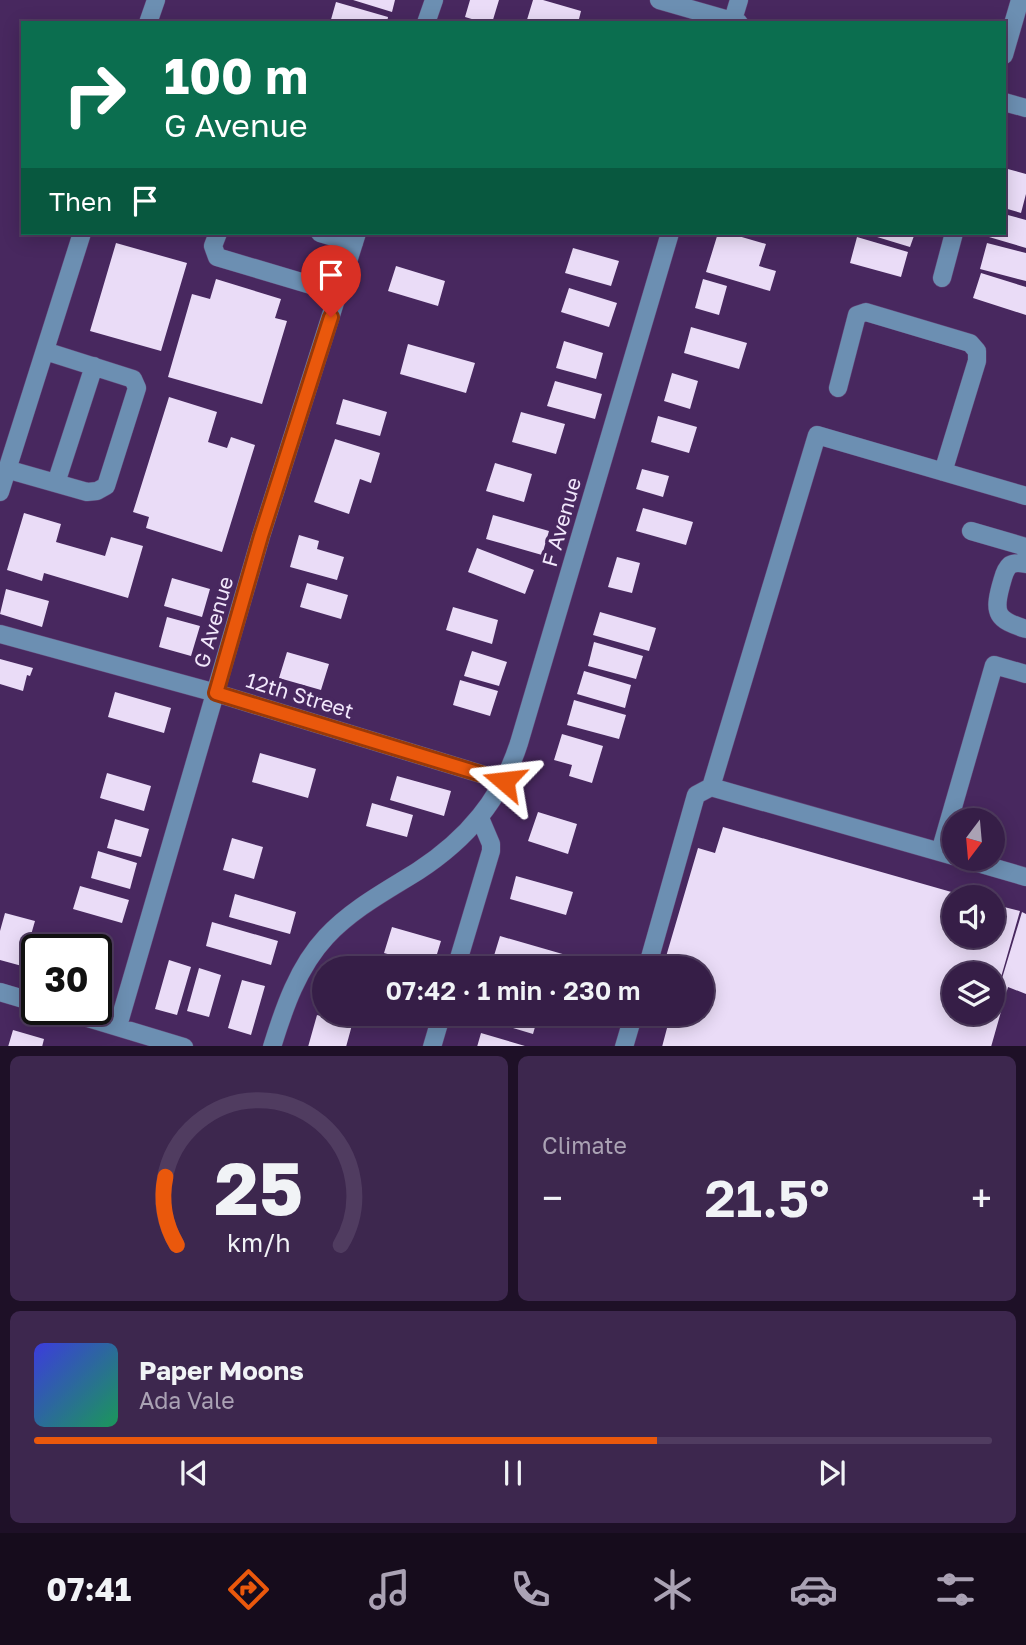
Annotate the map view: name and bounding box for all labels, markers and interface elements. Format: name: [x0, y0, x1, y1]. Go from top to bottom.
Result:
text: 100 m: [164, 46, 308, 105]
icon: right: [49, 49, 140, 140]
text: G Avenue: [164, 106, 308, 144]
icon: arrive: [126, 182, 164, 220]
text: Then: [49, 186, 112, 217]
pin: [301, 245, 361, 317]
icon: arrive: [312, 256, 350, 294]
street label: F Avenue: [536, 474, 586, 570]
street label: G Avenue: [188, 573, 238, 671]
street label: 12th Street: [243, 666, 357, 724]
position arrow: [467, 744, 541, 818]
north arrow: [942, 808, 1004, 872]
map controls: [942, 808, 1005, 1025]
button: sound: [942, 885, 1005, 948]
speed limit sign: 30: [21, 934, 112, 1025]
button: layers: [942, 962, 1005, 1025]
text: 07:42 · 1 min · 230 m: [385, 975, 641, 1006]
text: Climate: [542, 1131, 627, 1159]
text: 25: [215, 1144, 303, 1231]
text: 21.5°: [705, 1166, 829, 1228]
text: −: [542, 1175, 563, 1220]
text: +: [971, 1175, 992, 1220]
text: km/h: [227, 1226, 291, 1257]
text: Paper Moons: [139, 1355, 304, 1386]
text: Ada Vale: [139, 1386, 235, 1414]
icon: previous: [175, 1454, 213, 1492]
icon: pause: [494, 1454, 532, 1492]
icon: next: [813, 1454, 851, 1492]
icon: directions: [224, 1565, 273, 1614]
icon: music: [365, 1565, 414, 1614]
icon: phone: [506, 1565, 555, 1614]
icon: climate: [648, 1565, 697, 1614]
icon: car: [789, 1565, 838, 1614]
icon: filters: [931, 1565, 980, 1614]
text: 07:41: [46, 1570, 131, 1608]

